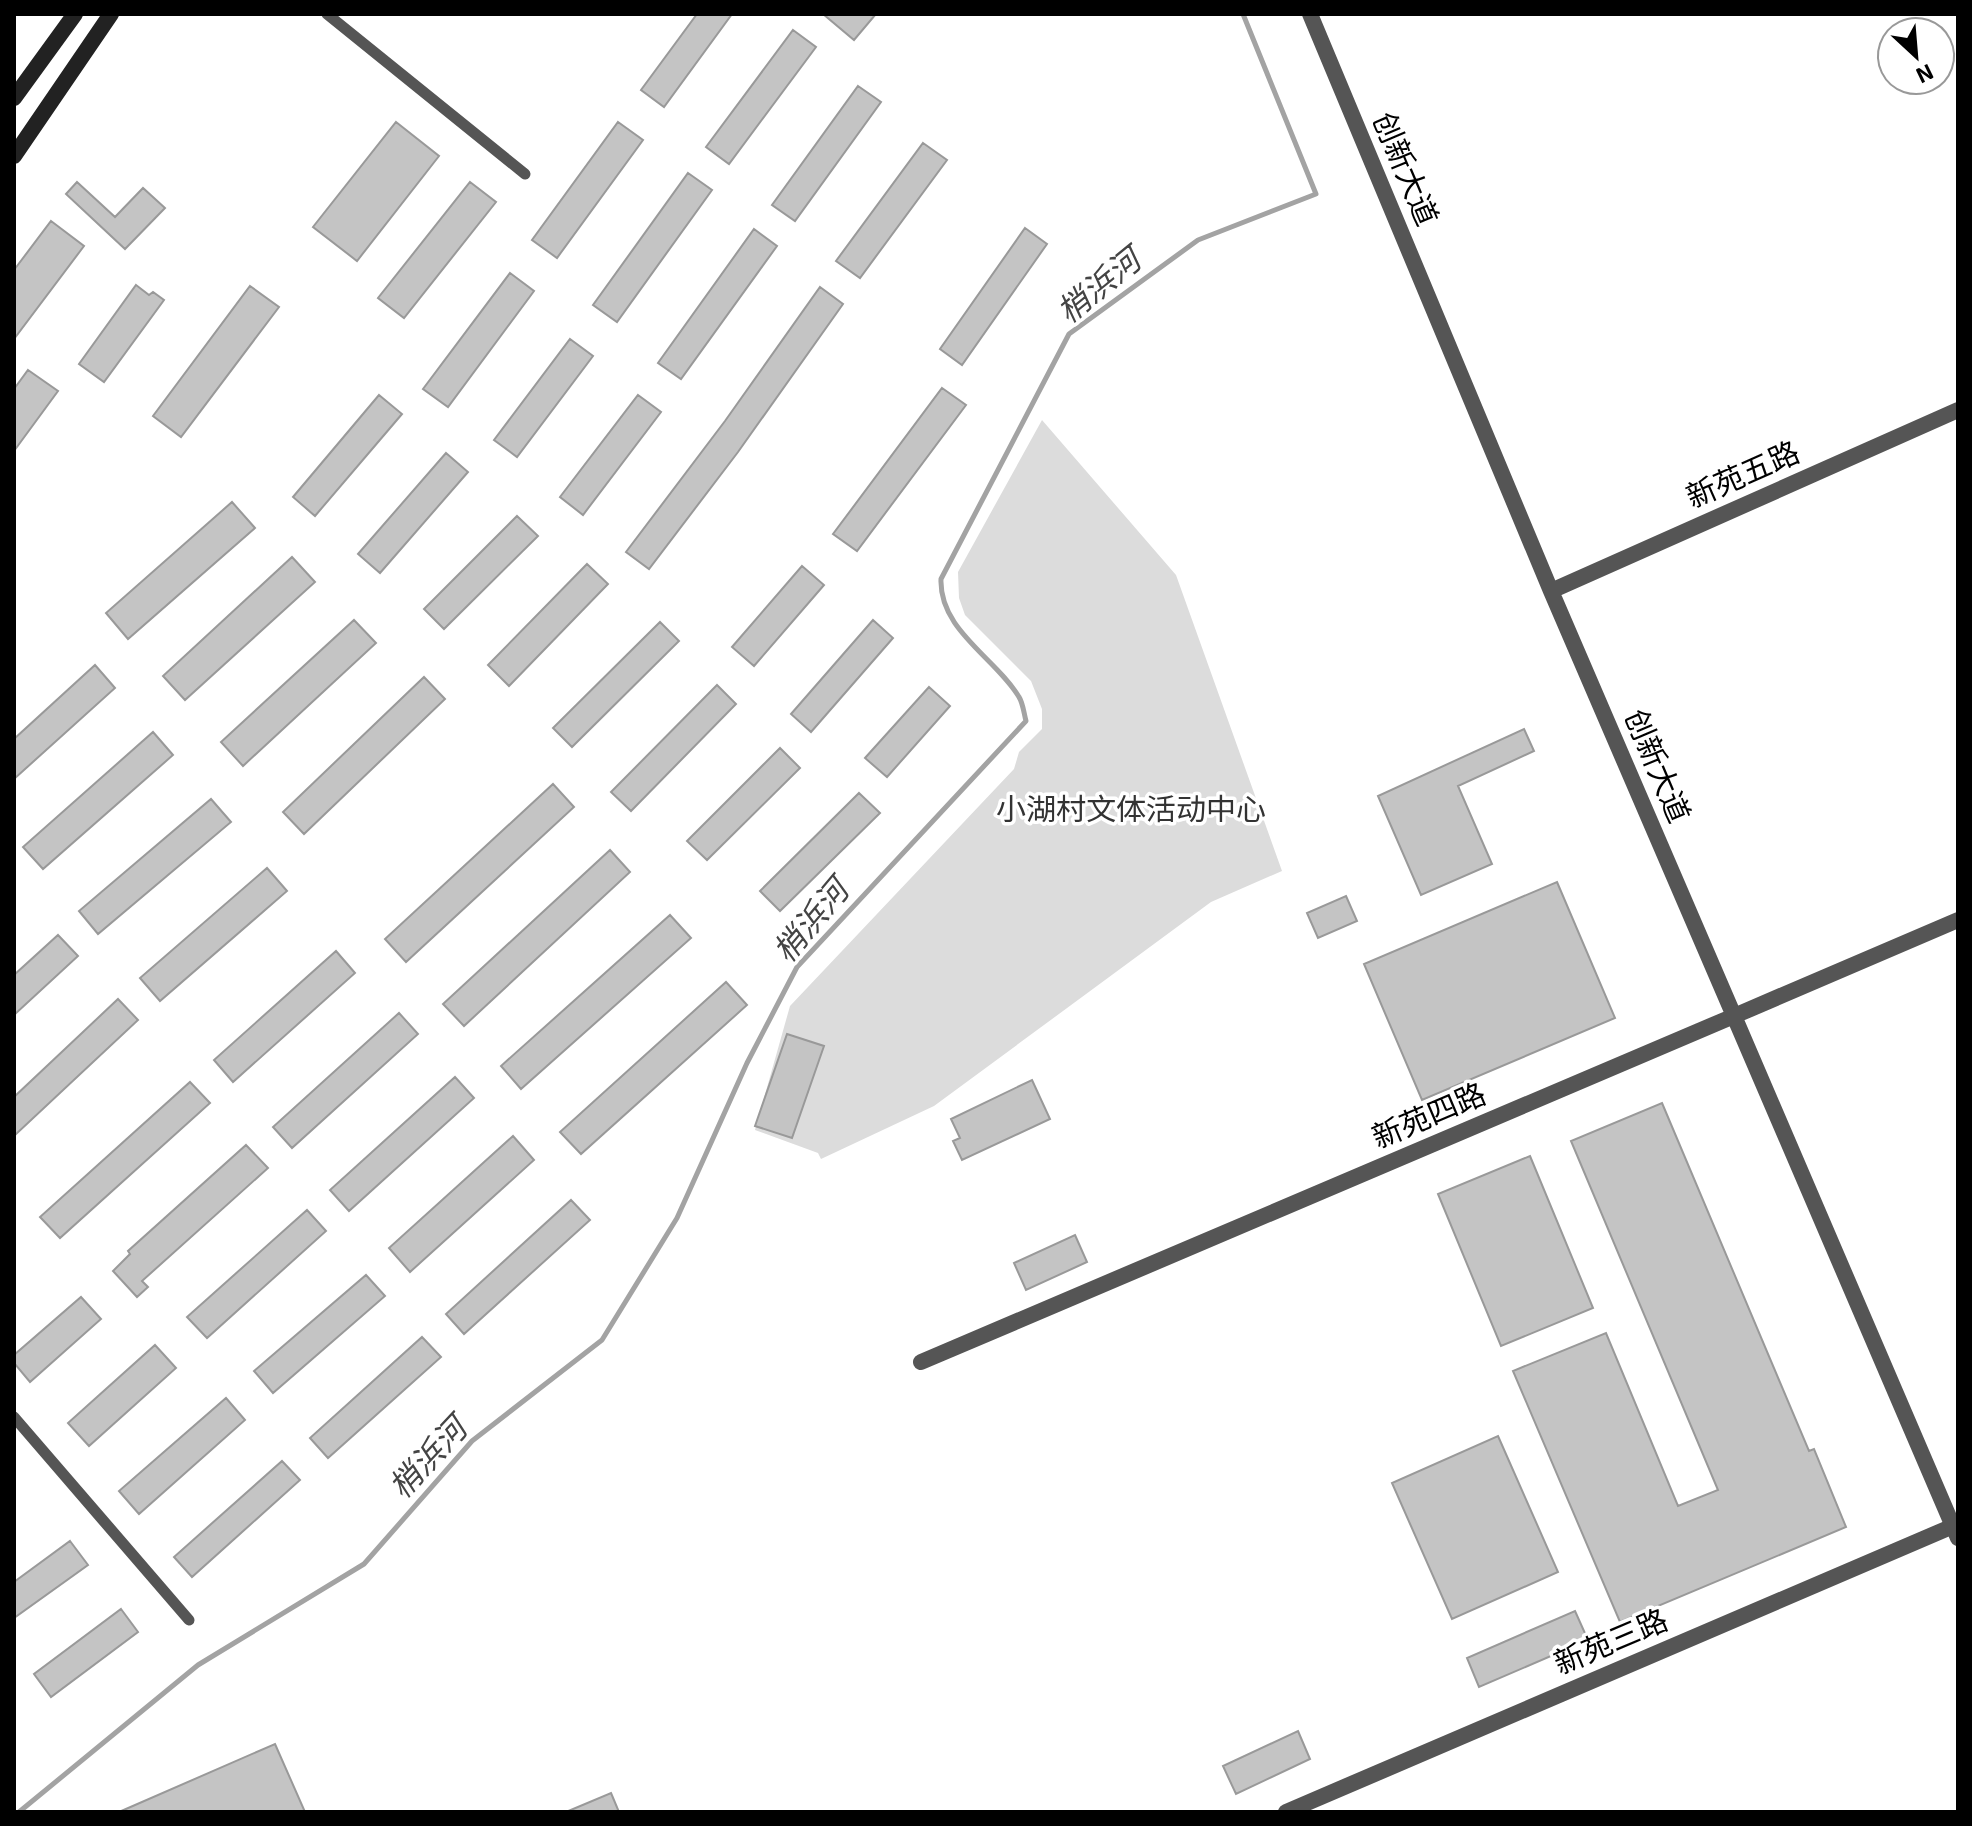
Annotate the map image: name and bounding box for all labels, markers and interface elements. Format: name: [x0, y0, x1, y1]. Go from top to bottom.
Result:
north arrow: [1876, 16, 1956, 96]
text: N: [1912, 60, 1938, 90]
street label: 创新大道: [1367, 106, 1447, 230]
water label: 梢浜河: [1048, 236, 1152, 329]
street label: 新苑五路: [1680, 432, 1804, 514]
street label: 创新大道: [1619, 703, 1699, 827]
park label: 小湖村文体活动中心: [996, 790, 1266, 826]
water label: 梢浜河: [764, 866, 859, 969]
street label: 新苑四路: [1366, 1074, 1490, 1154]
water label: 梢浜河: [380, 1404, 477, 1505]
street label: 新苑三路: [1548, 1600, 1672, 1680]

